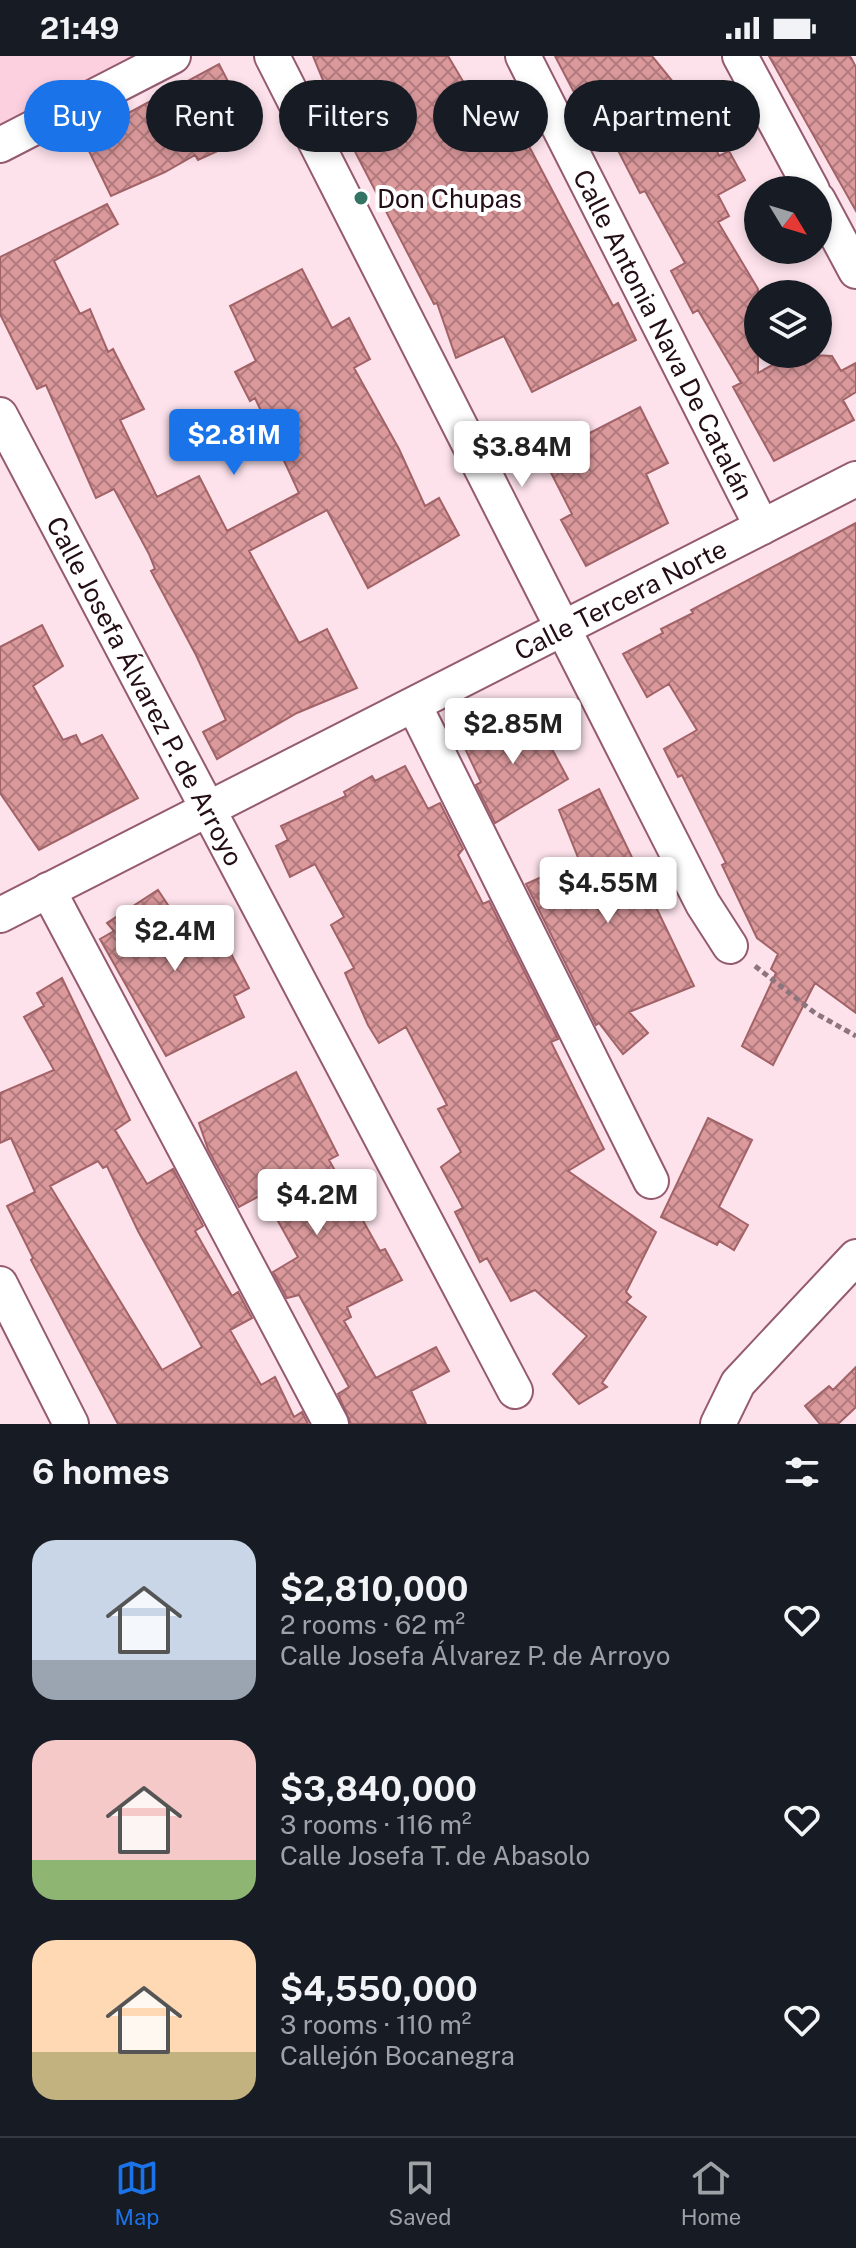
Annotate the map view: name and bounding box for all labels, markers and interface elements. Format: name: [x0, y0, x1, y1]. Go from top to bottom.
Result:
text: 21:49: [40, 10, 119, 46]
chip: Buy: [24, 80, 130, 152]
chip: Rent: [146, 80, 263, 152]
chip: Filters: [279, 80, 417, 152]
chip: New: [433, 80, 548, 152]
chip: Apartment: [564, 80, 760, 152]
street label: Calle Antonia Nava De Catalán: [567, 164, 761, 505]
north arrow: [744, 176, 832, 264]
map controls: [744, 176, 832, 368]
place label: Don Chupas: [377, 183, 522, 214]
marker: Don Chupas: [352, 189, 370, 207]
button: layers: [744, 280, 832, 368]
pin: $2.81M: [169, 409, 299, 477]
text: $2.81M: [187, 419, 281, 450]
pin: $3.84M: [457, 421, 587, 489]
text: $3.84M: [472, 431, 572, 462]
street label: Calle Josefa Álvarez P. de Arroyo: [41, 511, 250, 871]
street label: Calle Tercera Norte: [509, 532, 731, 666]
pin: $2.85M: [448, 698, 578, 766]
text: $2.85M: [463, 708, 563, 739]
pin: $4.55M: [543, 857, 673, 925]
text: $4.55M: [558, 867, 658, 898]
pin: $2.4M: [119, 905, 231, 973]
text: $2.4M: [134, 915, 216, 946]
pin: $4.2M: [261, 1169, 373, 1237]
text: $4.2M: [276, 1179, 358, 1210]
icon: filters: [780, 1450, 824, 1494]
text: 6 homes: [32, 1452, 170, 1492]
text: $2,810,000: [280, 1569, 468, 1609]
icon: home: [96, 1572, 192, 1668]
icon: heart: [780, 1598, 824, 1642]
text: 2 rooms · 62 m²: [280, 1609, 465, 1640]
text: Calle Josefa Álvarez P. de Arroyo: [280, 1640, 670, 1671]
text: $3,840,000: [280, 1769, 477, 1809]
icon: home: [96, 1772, 192, 1868]
icon: heart: [780, 1798, 824, 1842]
text: 3 rooms · 116 m²: [280, 1809, 472, 1840]
text: Calle Josefa T. de Abasolo: [280, 1840, 590, 1871]
text: $4,550,000: [280, 1969, 478, 2009]
icon: home: [96, 1972, 192, 2068]
icon: heart: [780, 1998, 824, 2042]
text: 3 rooms · 110 m²: [280, 2009, 471, 2040]
text: Callejón Bocanegra: [280, 2040, 515, 2071]
tab: Map: [115, 2156, 159, 2230]
tab: Saved: [389, 2156, 451, 2230]
tab: Home: [681, 2156, 741, 2230]

